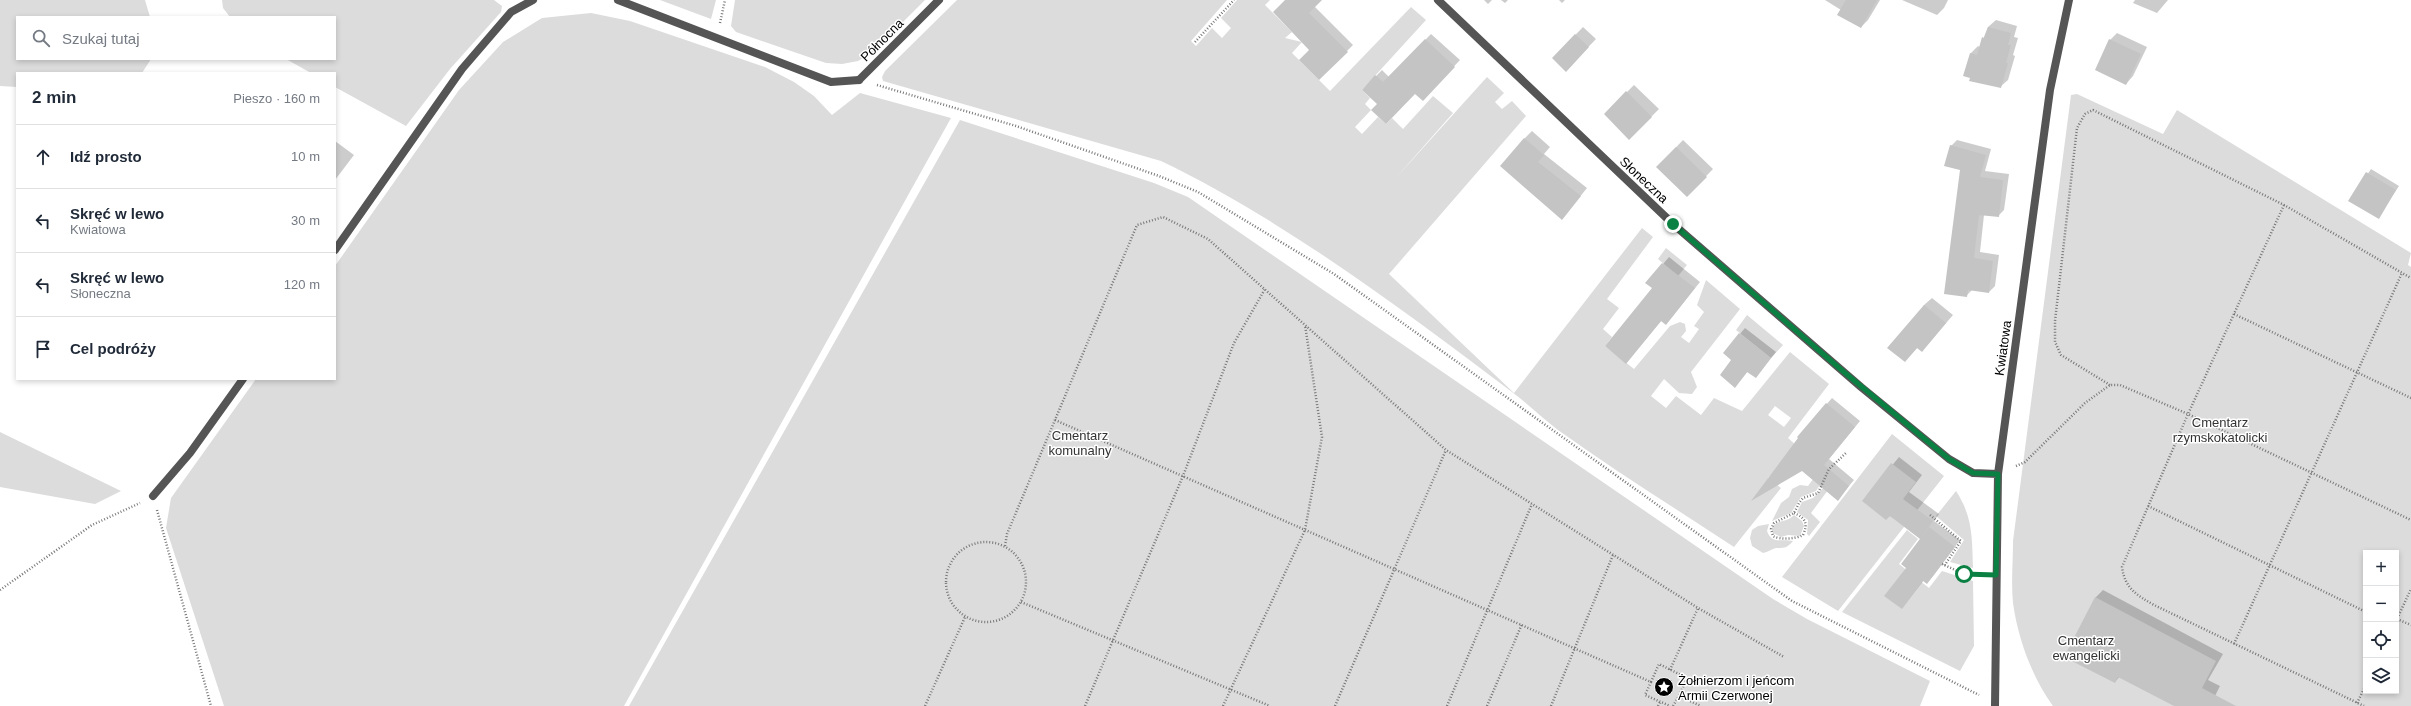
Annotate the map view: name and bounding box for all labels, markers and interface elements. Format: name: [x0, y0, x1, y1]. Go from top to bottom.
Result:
street label: Północna: [858, 15, 907, 64]
search box: [16, 16, 336, 60]
icon: search: [30, 27, 52, 49]
text: Szukaj tutaj: [62, 30, 140, 47]
text: 2 min: [32, 88, 76, 107]
text: Pieszo · 160 m: [233, 91, 320, 106]
icon: ahead: [32, 146, 54, 168]
text: Idź prosto: [70, 148, 142, 165]
text: 10 m: [291, 149, 320, 164]
street label: Słoneczna: [1617, 154, 1672, 207]
text: Skręć w lewo: [70, 205, 164, 222]
icon: left: [32, 210, 54, 232]
text: 30 m: [291, 213, 320, 228]
route end: [1664, 215, 1682, 233]
text: Kwiatowa: [70, 222, 126, 237]
text: Skręć w lewo: [70, 269, 164, 286]
icon: left: [32, 274, 54, 296]
text: 120 m: [284, 277, 320, 292]
text: Słoneczna: [70, 286, 131, 301]
street label: Kwiatowa: [1992, 319, 2014, 377]
icon: arrive: [32, 338, 54, 360]
text: Cel podróży: [70, 340, 156, 357]
park label: Cmentarz rzymskokatolicki: [2173, 415, 2267, 445]
park label: Cmentarz komunalny: [1049, 428, 1112, 458]
map controls: [2363, 550, 2399, 694]
button: +: [2363, 550, 2399, 586]
route start: [1955, 565, 1973, 583]
button: −: [2363, 586, 2399, 622]
button: locate: [2363, 622, 2399, 658]
park label: Cmentarz ewangelicki: [2052, 633, 2120, 663]
button: layers: [2363, 658, 2399, 694]
place label: Żołnierzom i jeńcom Armii Czerwonej: [1678, 673, 1794, 703]
place icon: Żołnierzom i jeńcom Armii Czerwonej: [1653, 676, 1675, 698]

